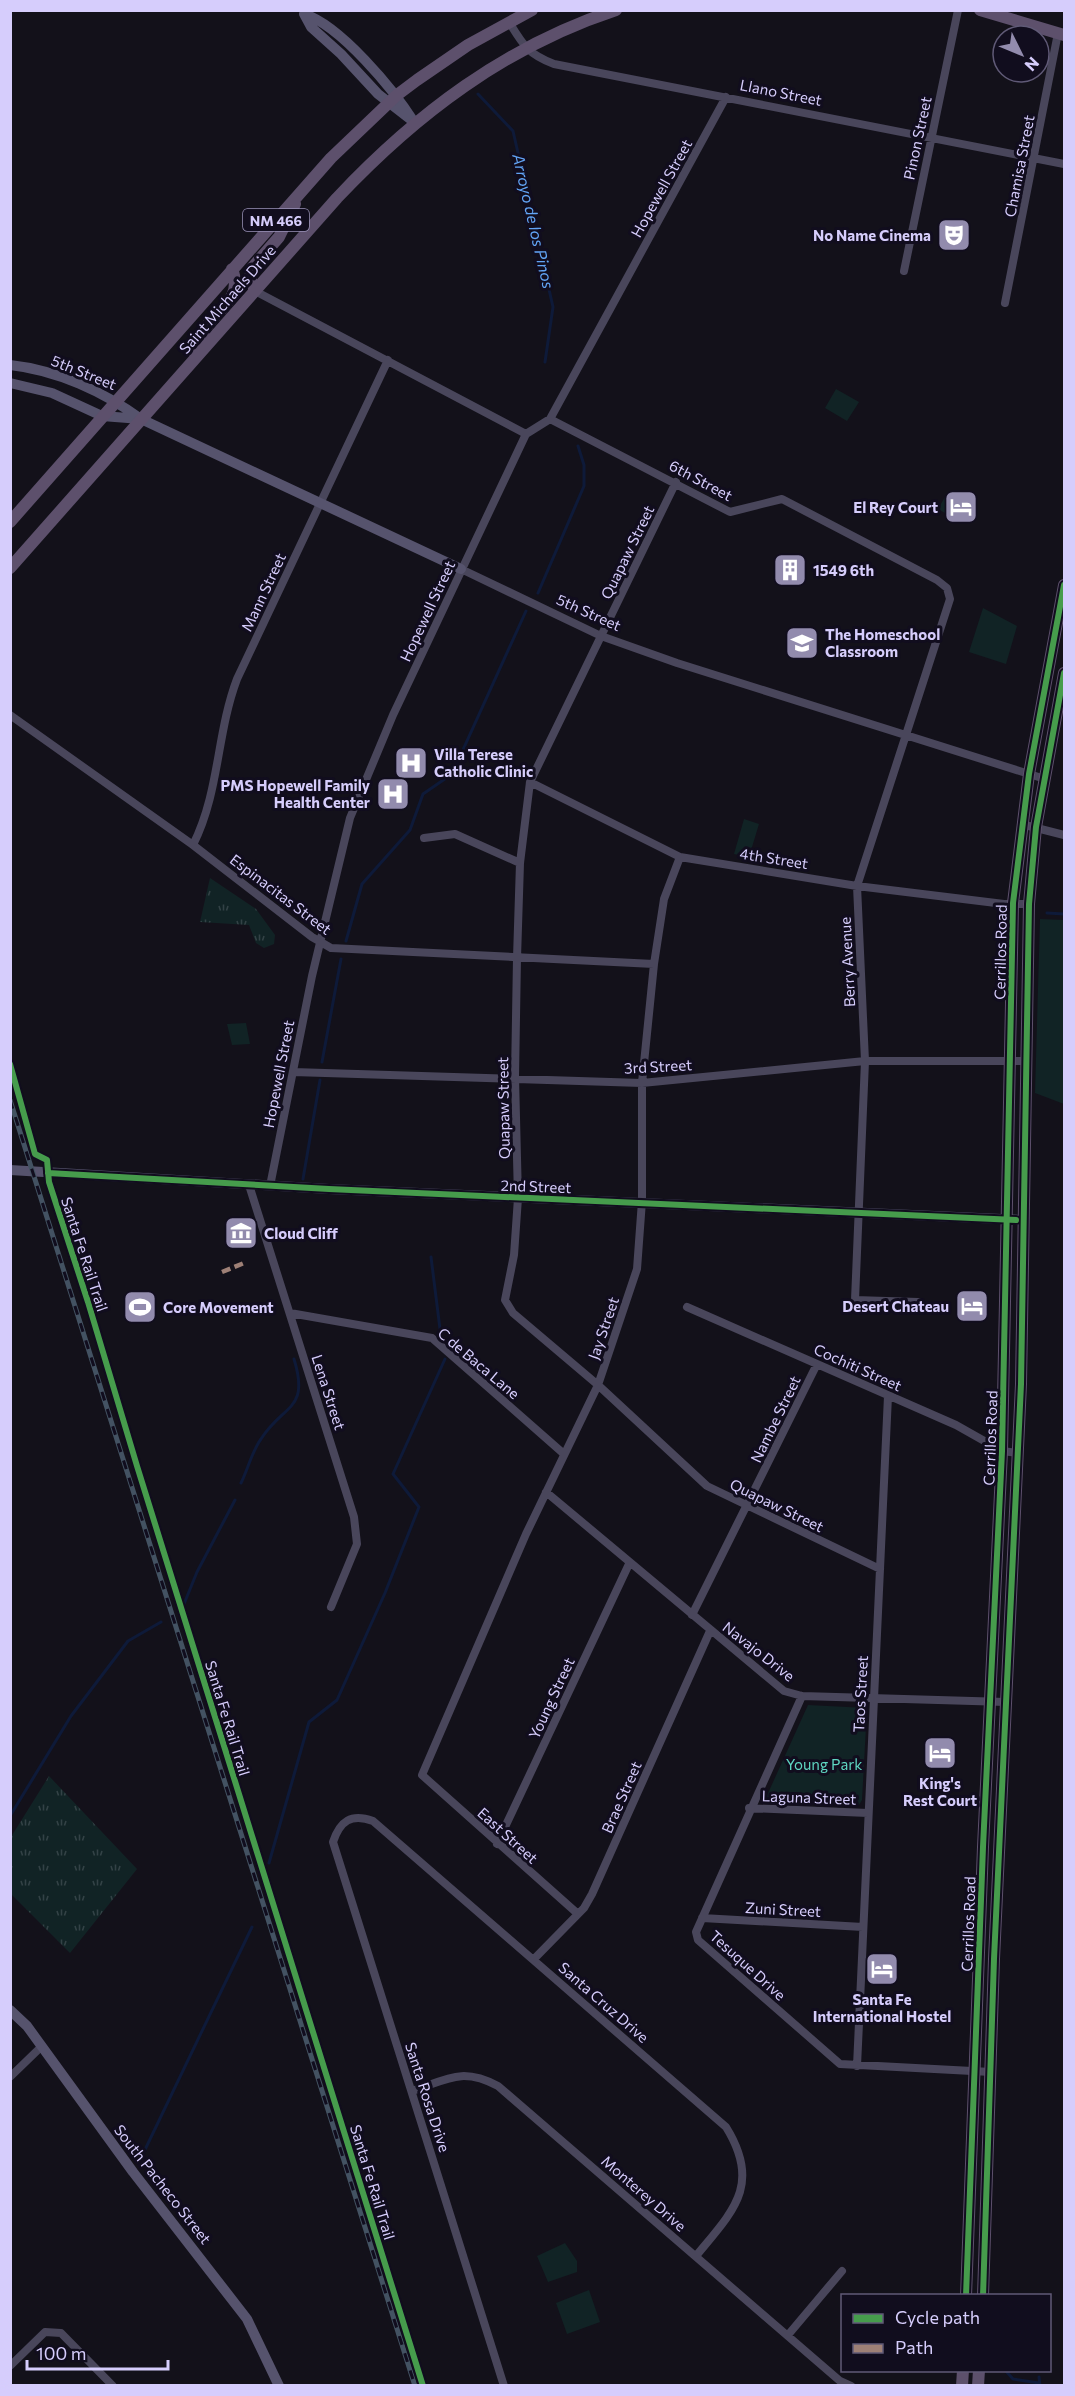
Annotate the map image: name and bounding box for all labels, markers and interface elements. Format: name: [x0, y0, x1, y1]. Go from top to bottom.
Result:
north arrow: [991, 24, 1051, 84]
text: N: [1021, 54, 1043, 75]
street label: Llano Street: [739, 75, 823, 109]
street label: Pinon Street: [899, 95, 935, 181]
street label: Chamisa Street: [1000, 113, 1038, 219]
street label: Hopewell Street: [627, 136, 695, 240]
water label: Arroyo de los Pinos: [509, 151, 559, 290]
road number: NM 466: [243, 209, 309, 231]
theatre icon: No Name Cinema: [936, 217, 972, 253]
place label: No Name Cinema: [813, 226, 931, 244]
street label: Saint Michaels Drive: [175, 241, 279, 357]
street label: 5th Street: [49, 351, 119, 393]
street label: 6th Street: [666, 456, 736, 504]
hotel icon: El Rey Court: [943, 489, 979, 525]
place label: El Rey Court: [853, 498, 938, 516]
street label: Quapaw Street: [596, 502, 658, 602]
street label: Mann Street: [237, 550, 289, 634]
building icon: 1549 6th: [772, 552, 808, 588]
street label: Hopewell Street: [396, 558, 458, 664]
place label: 1549 6th: [813, 561, 874, 579]
street label: 5th Street: [554, 590, 624, 634]
school or university icon: The Homeschool Classroom: [784, 625, 820, 661]
place label: The Homeschool Classroom: [825, 625, 940, 660]
hospital icon: Villa Terese Catholic Clinic: [393, 745, 429, 781]
place label: Villa Terese Catholic Clinic: [434, 745, 533, 780]
place label: PMS Hopewell Family Health Center: [220, 776, 371, 811]
hospital icon: PMS Hopewell Family Health Center: [375, 776, 411, 812]
street label: 4th Street: [739, 844, 809, 872]
street label: Espinacitas Street: [227, 850, 335, 938]
street label: Cerrillos Road: [990, 904, 1010, 1000]
street label: Berry Avenue: [836, 916, 858, 1008]
street label: Hopewell Street: [259, 1019, 297, 1129]
street label: 3rd Street: [623, 1055, 693, 1077]
street label: Quapaw Street: [493, 1057, 513, 1159]
street label: 2nd Street: [500, 1176, 572, 1196]
street label: Santa Fe Rail Trail: [58, 1194, 112, 1314]
museum icon: Cloud Cliff: [223, 1215, 259, 1251]
place label: Cloud Cliff: [264, 1224, 338, 1242]
hotel icon: Desert Chateau: [954, 1288, 990, 1324]
sports icon: Core Movement: [122, 1289, 158, 1325]
street label: Jay Street: [584, 1294, 622, 1362]
place label: Desert Chateau: [842, 1297, 949, 1315]
place label: Core Movement: [163, 1298, 274, 1316]
street label: C de Baca Lane: [434, 1324, 524, 1402]
street label: Cochiti Street: [811, 1340, 905, 1394]
street label: Lena Street: [308, 1352, 350, 1432]
street label: Nambe Street: [746, 1373, 804, 1465]
street label: Cerrillos Road: [979, 1390, 1001, 1486]
street label: Quapaw Street: [727, 1474, 827, 1536]
street label: Navajo Drive: [719, 1617, 799, 1685]
street label: Young Street: [524, 1654, 578, 1742]
street label: Taos Street: [849, 1655, 871, 1733]
street label: Santa Fe Rail Trail: [202, 1658, 254, 1778]
hotel icon: King's Rest Court: [922, 1735, 958, 1771]
park label: Young Park: [786, 1755, 862, 1773]
street label: Brae Street: [597, 1758, 645, 1836]
place label: King's Rest Court: [903, 1774, 977, 1809]
street label: Laguna Street: [761, 1786, 857, 1808]
street label: East Street: [474, 1803, 542, 1867]
street label: Cerrillos Road: [957, 1876, 979, 1972]
street label: Zuni Street: [744, 1898, 822, 1920]
street label: Tesuque Drive: [706, 1926, 790, 2004]
hotel icon: Santa Fe International Hostel: [864, 1951, 900, 1987]
street label: Santa Cruz Drive: [555, 1958, 653, 2046]
place label: Santa Fe International Hostel: [813, 1990, 951, 2025]
street label: Santa Rosa Drive: [402, 2040, 454, 2154]
street label: South Pacheco Street: [111, 2121, 215, 2247]
street label: Santa Fe Rail Trail: [347, 2122, 399, 2242]
street label: Monterey Drive: [598, 2151, 690, 2235]
legend: [841, 2294, 1051, 2372]
text: Cycle path: [895, 2306, 980, 2328]
scale bar: [27, 2333, 168, 2371]
text: Path: [895, 2336, 933, 2358]
text: 100 m: [36, 2342, 86, 2364]

